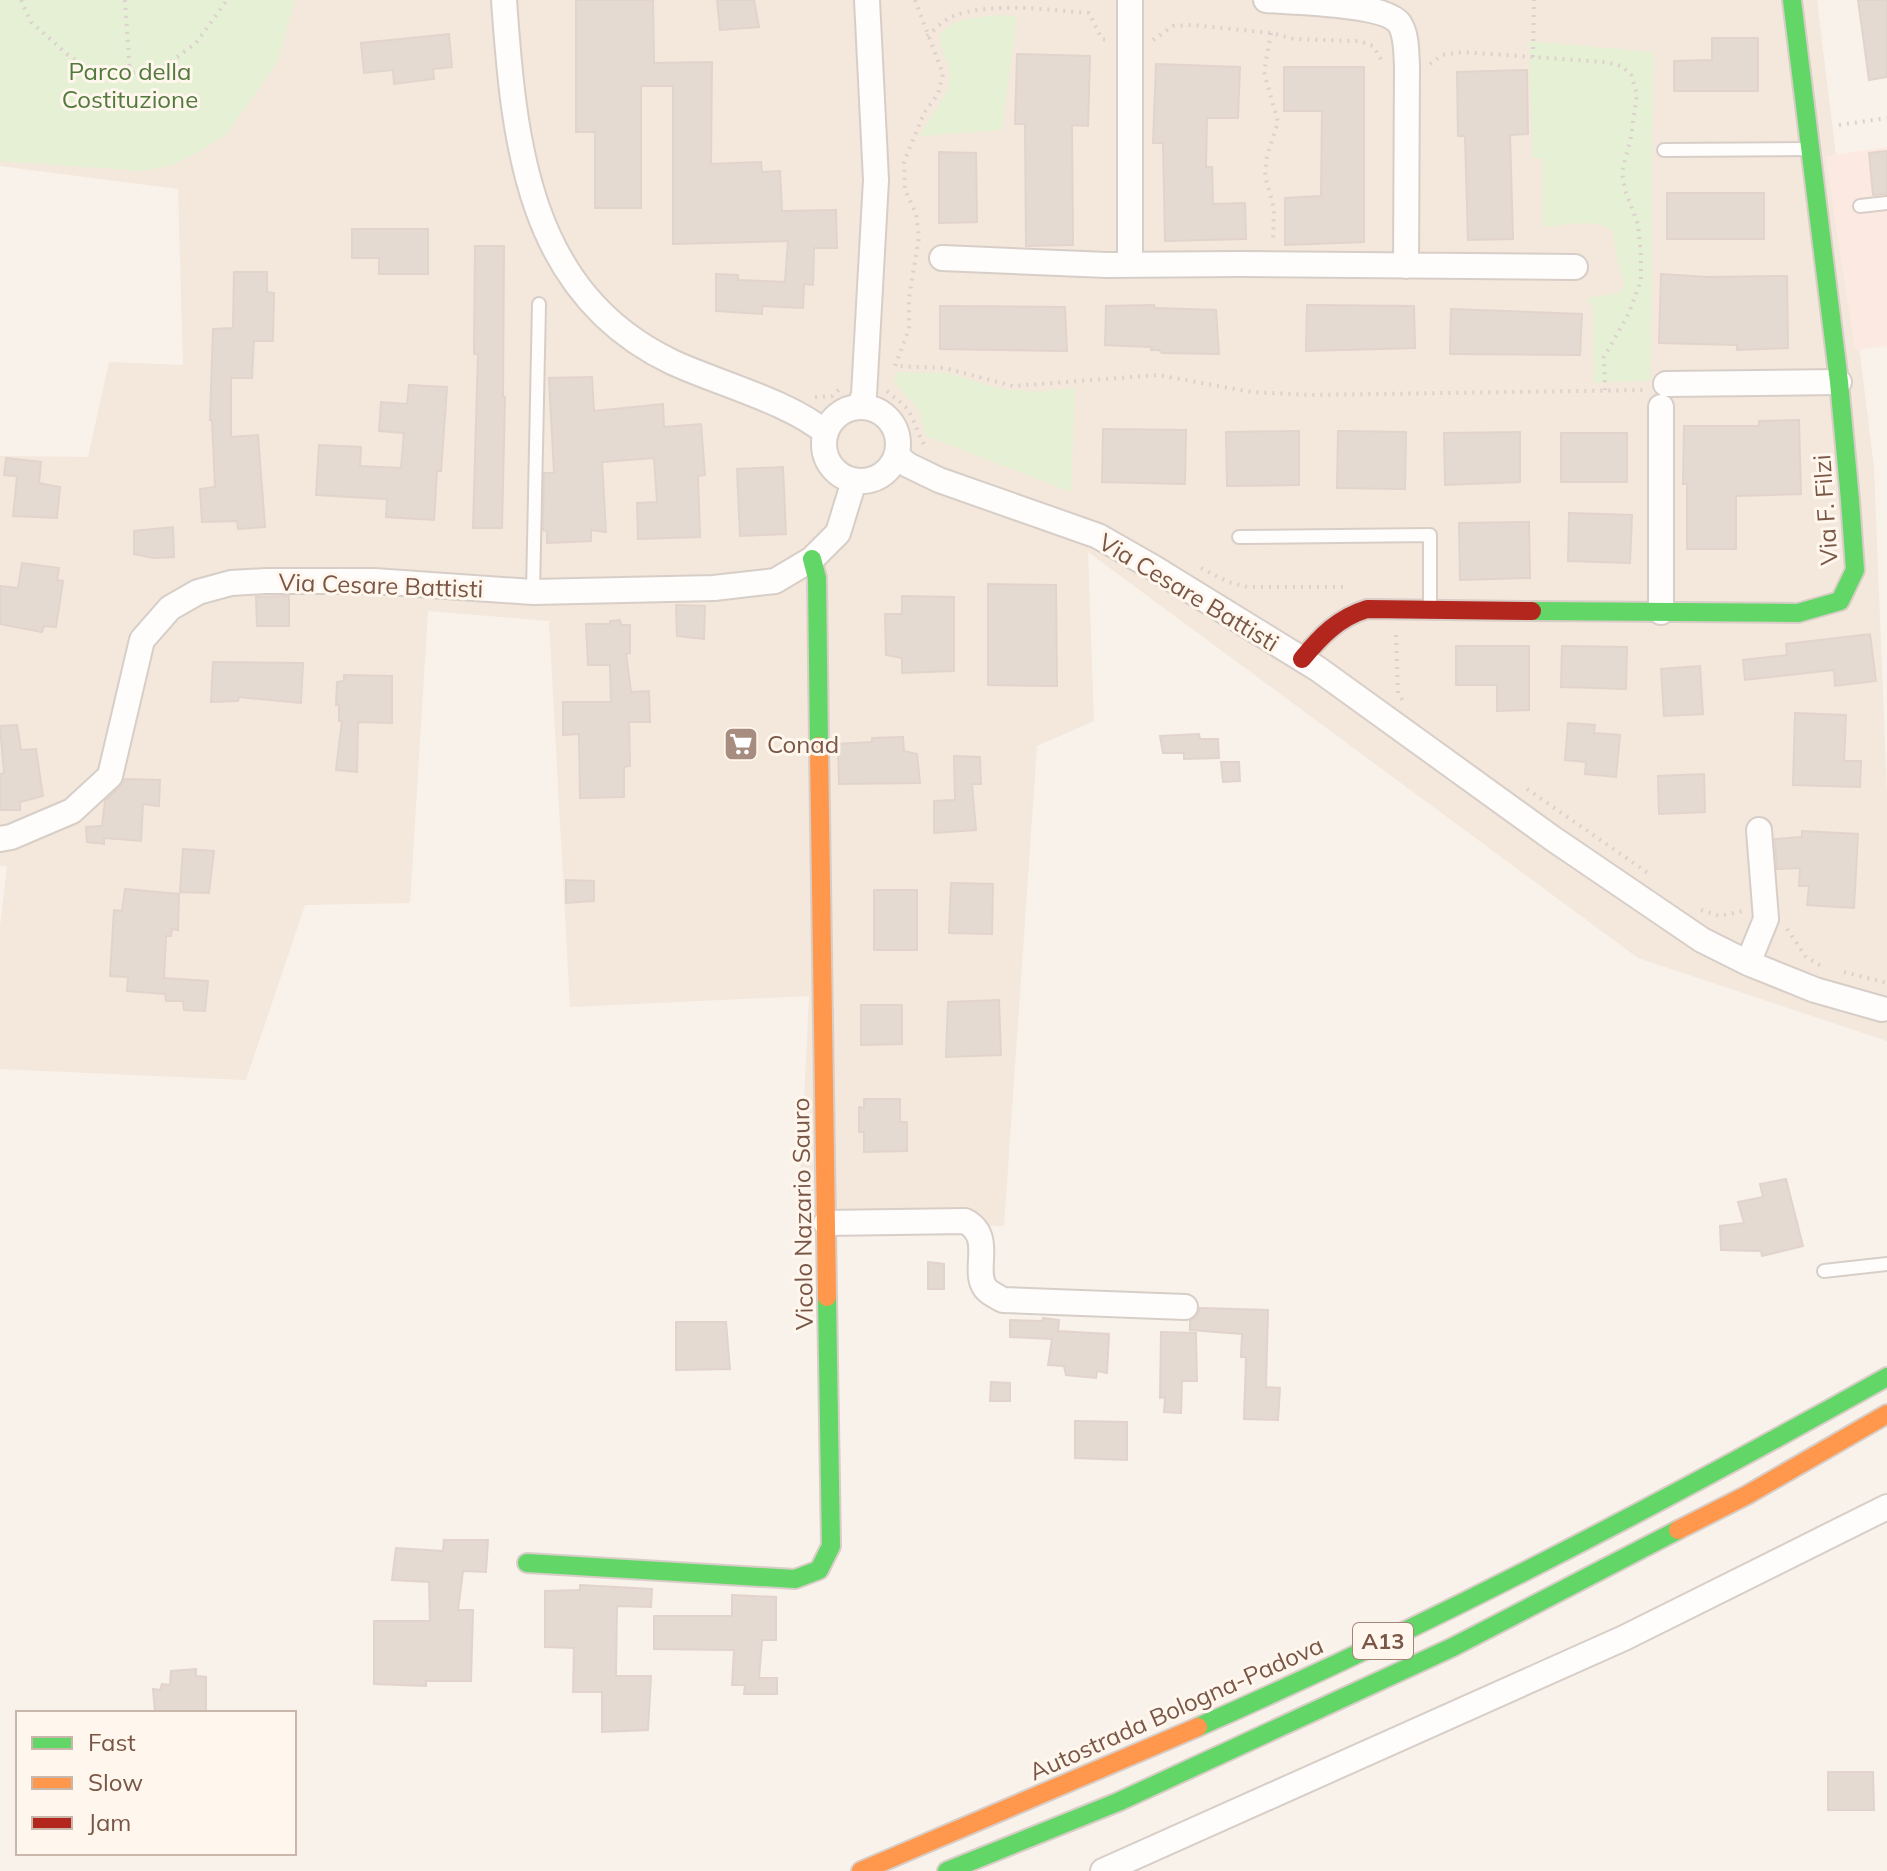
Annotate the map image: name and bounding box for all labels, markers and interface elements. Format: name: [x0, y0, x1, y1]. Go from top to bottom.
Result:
park label: Parco della Costituzione: [62, 56, 198, 114]
street label: Via F. Filzi: [1806, 454, 1844, 566]
street label: Via Cesare Battisti: [1094, 526, 1284, 658]
street label: Via Cesare Battisti: [278, 566, 484, 604]
supermarket icon: Conad: [722, 725, 760, 763]
place label: Conad: [767, 729, 839, 759]
street label: Vicolo Nazario Sauro: [785, 1098, 819, 1330]
road number: A13: [1353, 1623, 1413, 1659]
street label: Autostrada Bologna-Padova: [1024, 1629, 1328, 1787]
legend: [16, 1711, 296, 1855]
text: Fast: [88, 1727, 136, 1757]
text: Slow: [88, 1767, 143, 1797]
text: Jam: [88, 1807, 131, 1837]

